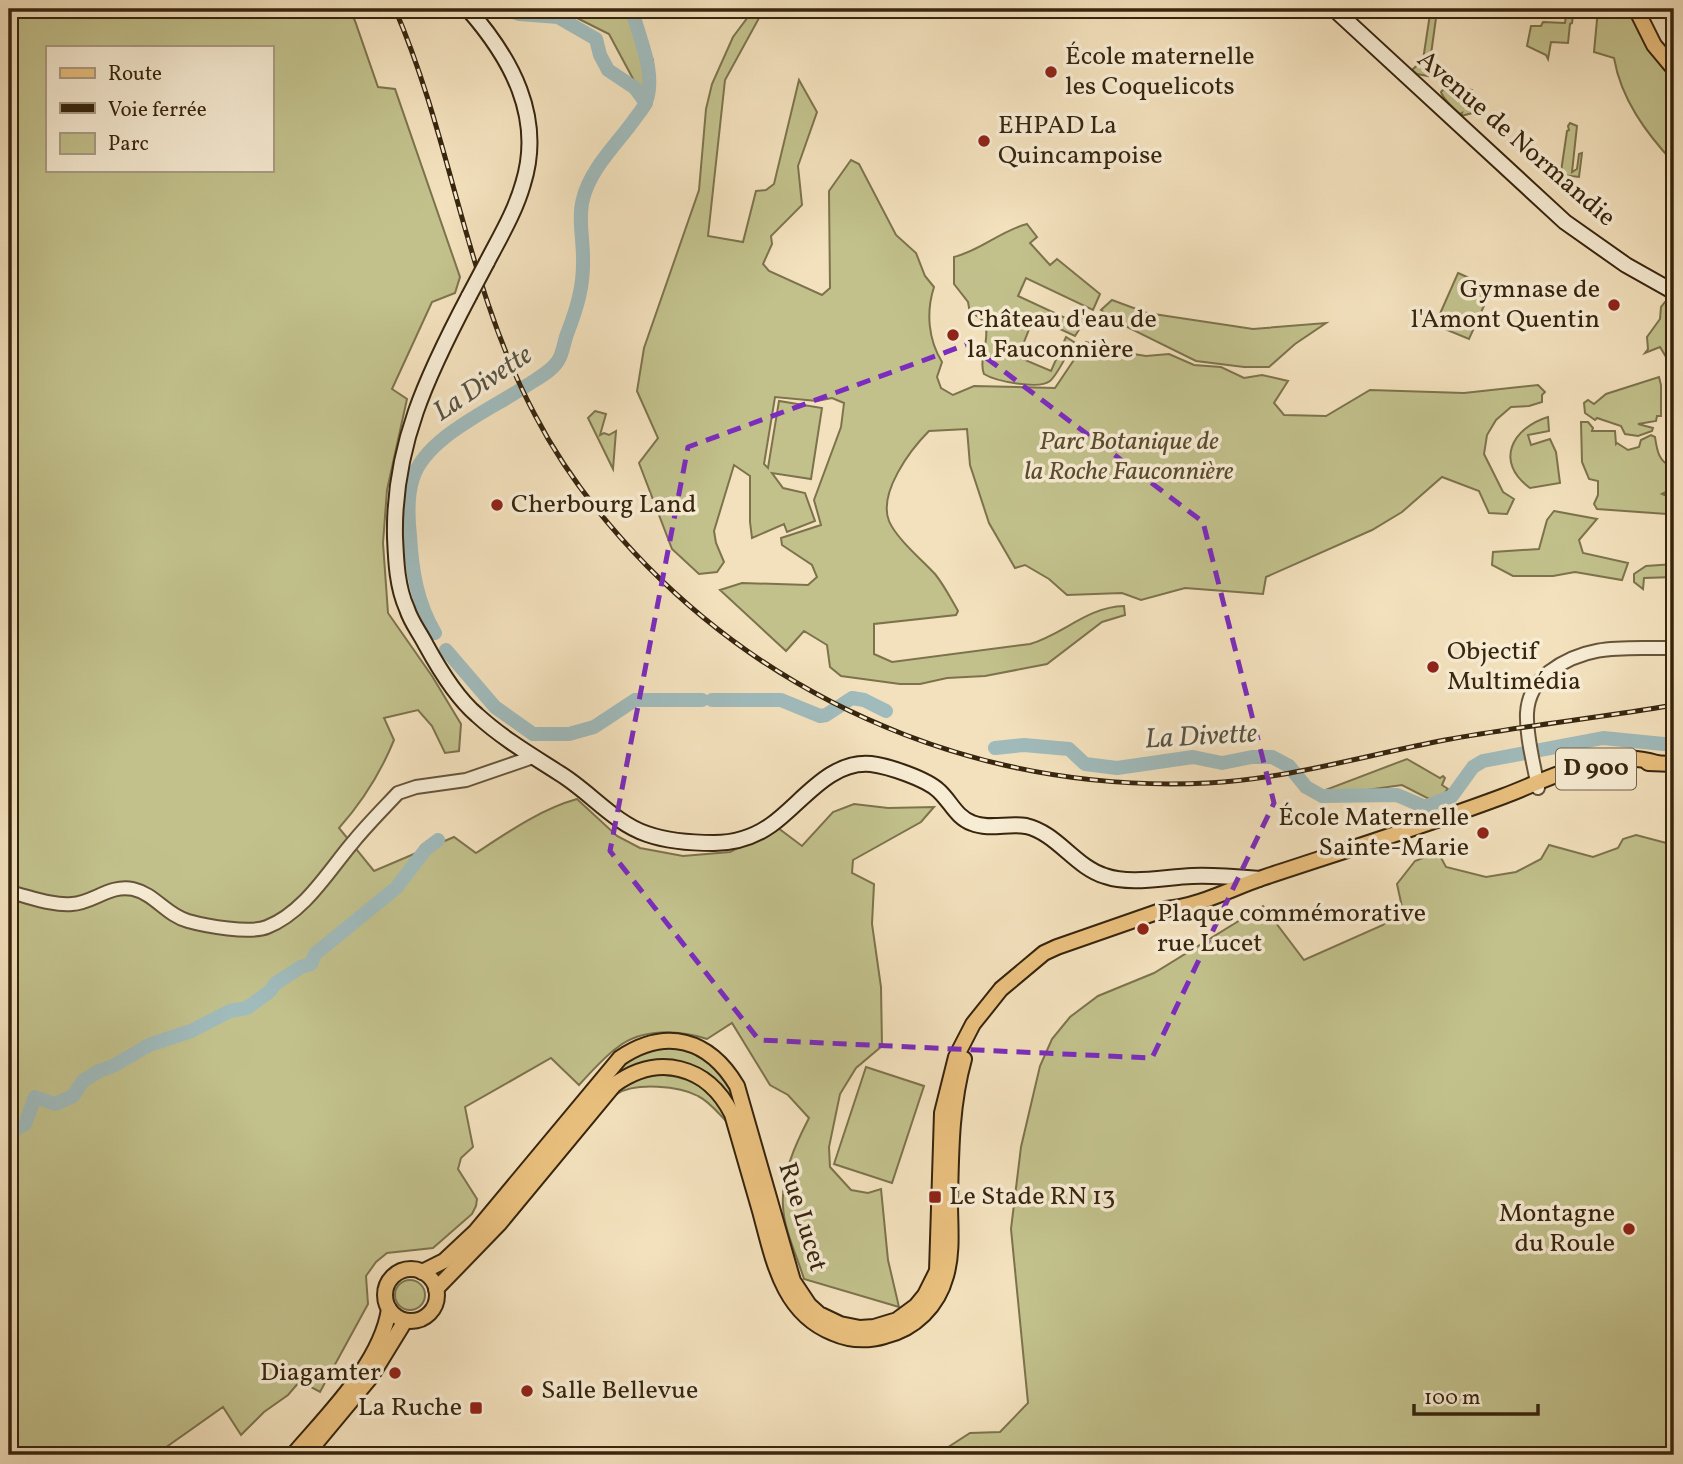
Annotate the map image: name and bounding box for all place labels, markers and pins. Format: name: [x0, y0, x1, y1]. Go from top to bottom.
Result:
place label: École maternelle les Coquelicots: [1065, 39, 1255, 105]
marker: École maternelle les Coquelicots: [1043, 64, 1059, 80]
place label: EHPAD La Quincampoise: [998, 108, 1163, 174]
marker: EHPAD La Quincampoise: [976, 133, 992, 149]
place label: Gymnase de l'Amont Quentin: [1411, 272, 1600, 338]
marker: Gymnase de l'Amont Quentin: [1606, 297, 1622, 313]
place label: Château d'eau de la Fauconnière: [967, 302, 1157, 368]
marker: Château d'eau de la Fauconnière: [945, 327, 961, 343]
place label: Cherbourg Land: [511, 487, 696, 523]
marker: Cherbourg Land: [489, 497, 505, 513]
place label: Objectif Multimédia: [1447, 634, 1581, 700]
marker: Objectif Multimédia: [1425, 659, 1441, 675]
place label: École Maternelle Sainte-Marie: [1278, 800, 1469, 866]
marker: École Maternelle Sainte-Marie: [1475, 825, 1491, 841]
place label: Plaque commémorative rue Lucet: [1157, 896, 1426, 962]
marker: Plaque commémorative rue Lucet: [1135, 921, 1151, 937]
place label: Le Stade RN 13: [949, 1179, 1115, 1215]
marker: Le Stade RN 13: [927, 1189, 943, 1205]
place label: Montagne du Roule: [1499, 1196, 1615, 1262]
marker: Montagne du Roule: [1621, 1221, 1637, 1237]
place label: Diagamter: [260, 1355, 381, 1391]
marker: Diagamter: [387, 1365, 403, 1381]
place label: Salle Bellevue: [541, 1373, 698, 1409]
marker: Salle Bellevue: [519, 1383, 535, 1399]
place label: La Ruche: [358, 1390, 462, 1426]
marker: La Ruche: [468, 1400, 484, 1416]

